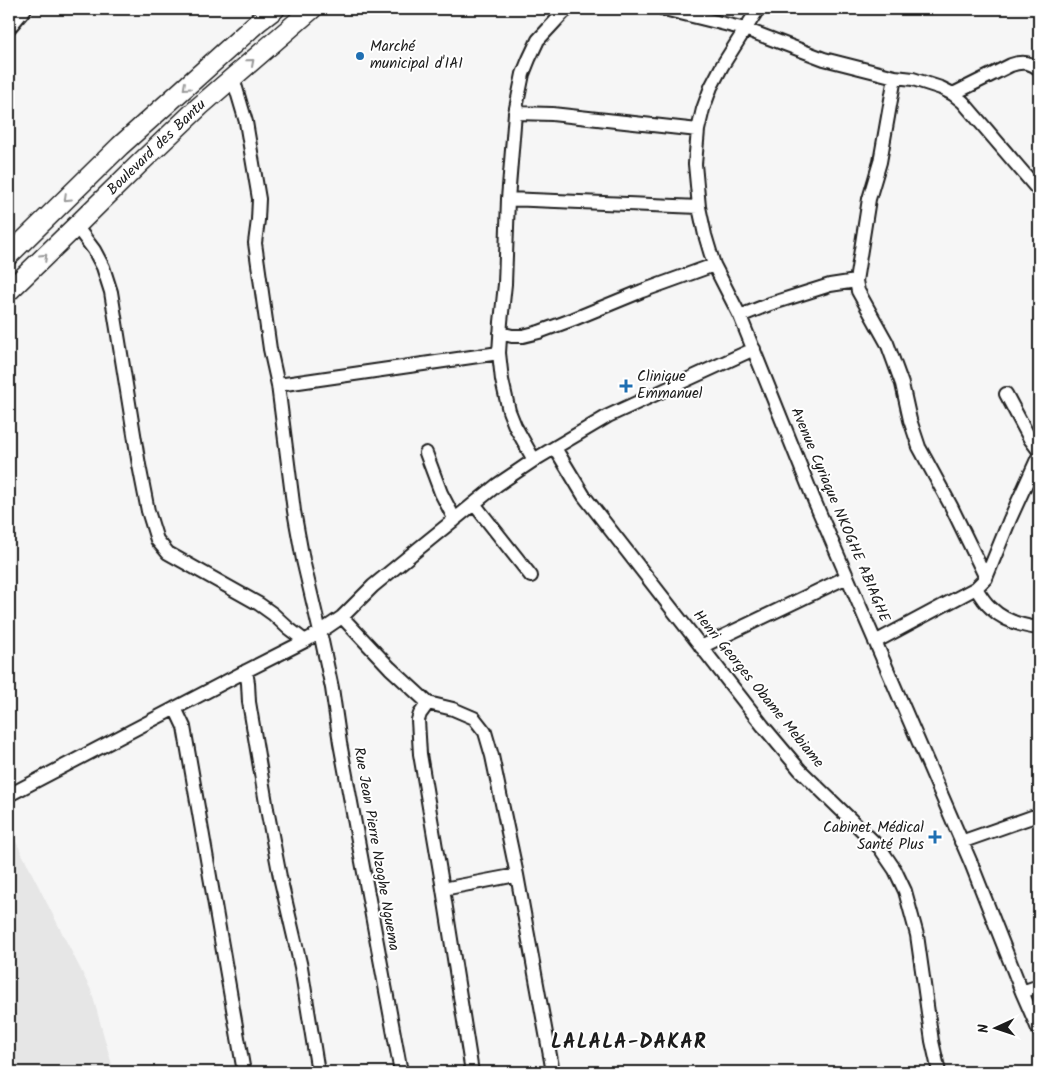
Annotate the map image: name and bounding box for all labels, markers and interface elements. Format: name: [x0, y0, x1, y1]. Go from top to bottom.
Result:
place label: Marché municipal d'IAI: [370, 35, 463, 76]
marker: Marché municipal d'IAI: [354, 50, 366, 62]
one-way arrow: [245, 59, 254, 68]
one-way arrow: [182, 81, 191, 90]
street label: Boulevard des Bantu: [101, 94, 212, 201]
one-way arrow: [64, 192, 73, 201]
one-way arrow: [38, 254, 47, 263]
place label: Clinique Emmanuel: [637, 365, 703, 406]
marker: Clinique Emmanuel: [619, 379, 633, 393]
street label: Avenue Cyriaque NKOGHE ABIAGHE: [784, 404, 897, 627]
street label: Henri Georges Obame Mebiame: [686, 605, 830, 774]
street label: Rue Jean Pierre Nzoghe Nguema: [346, 745, 406, 953]
place label: Cabinet Médical Santé Plus: [823, 816, 925, 857]
marker: Cabinet Médical Santé Plus: [928, 830, 942, 844]
north arrow: [970, 1004, 1020, 1054]
text: N: [973, 1023, 995, 1034]
district label: LALALA-DAKAR: [551, 1027, 707, 1059]

